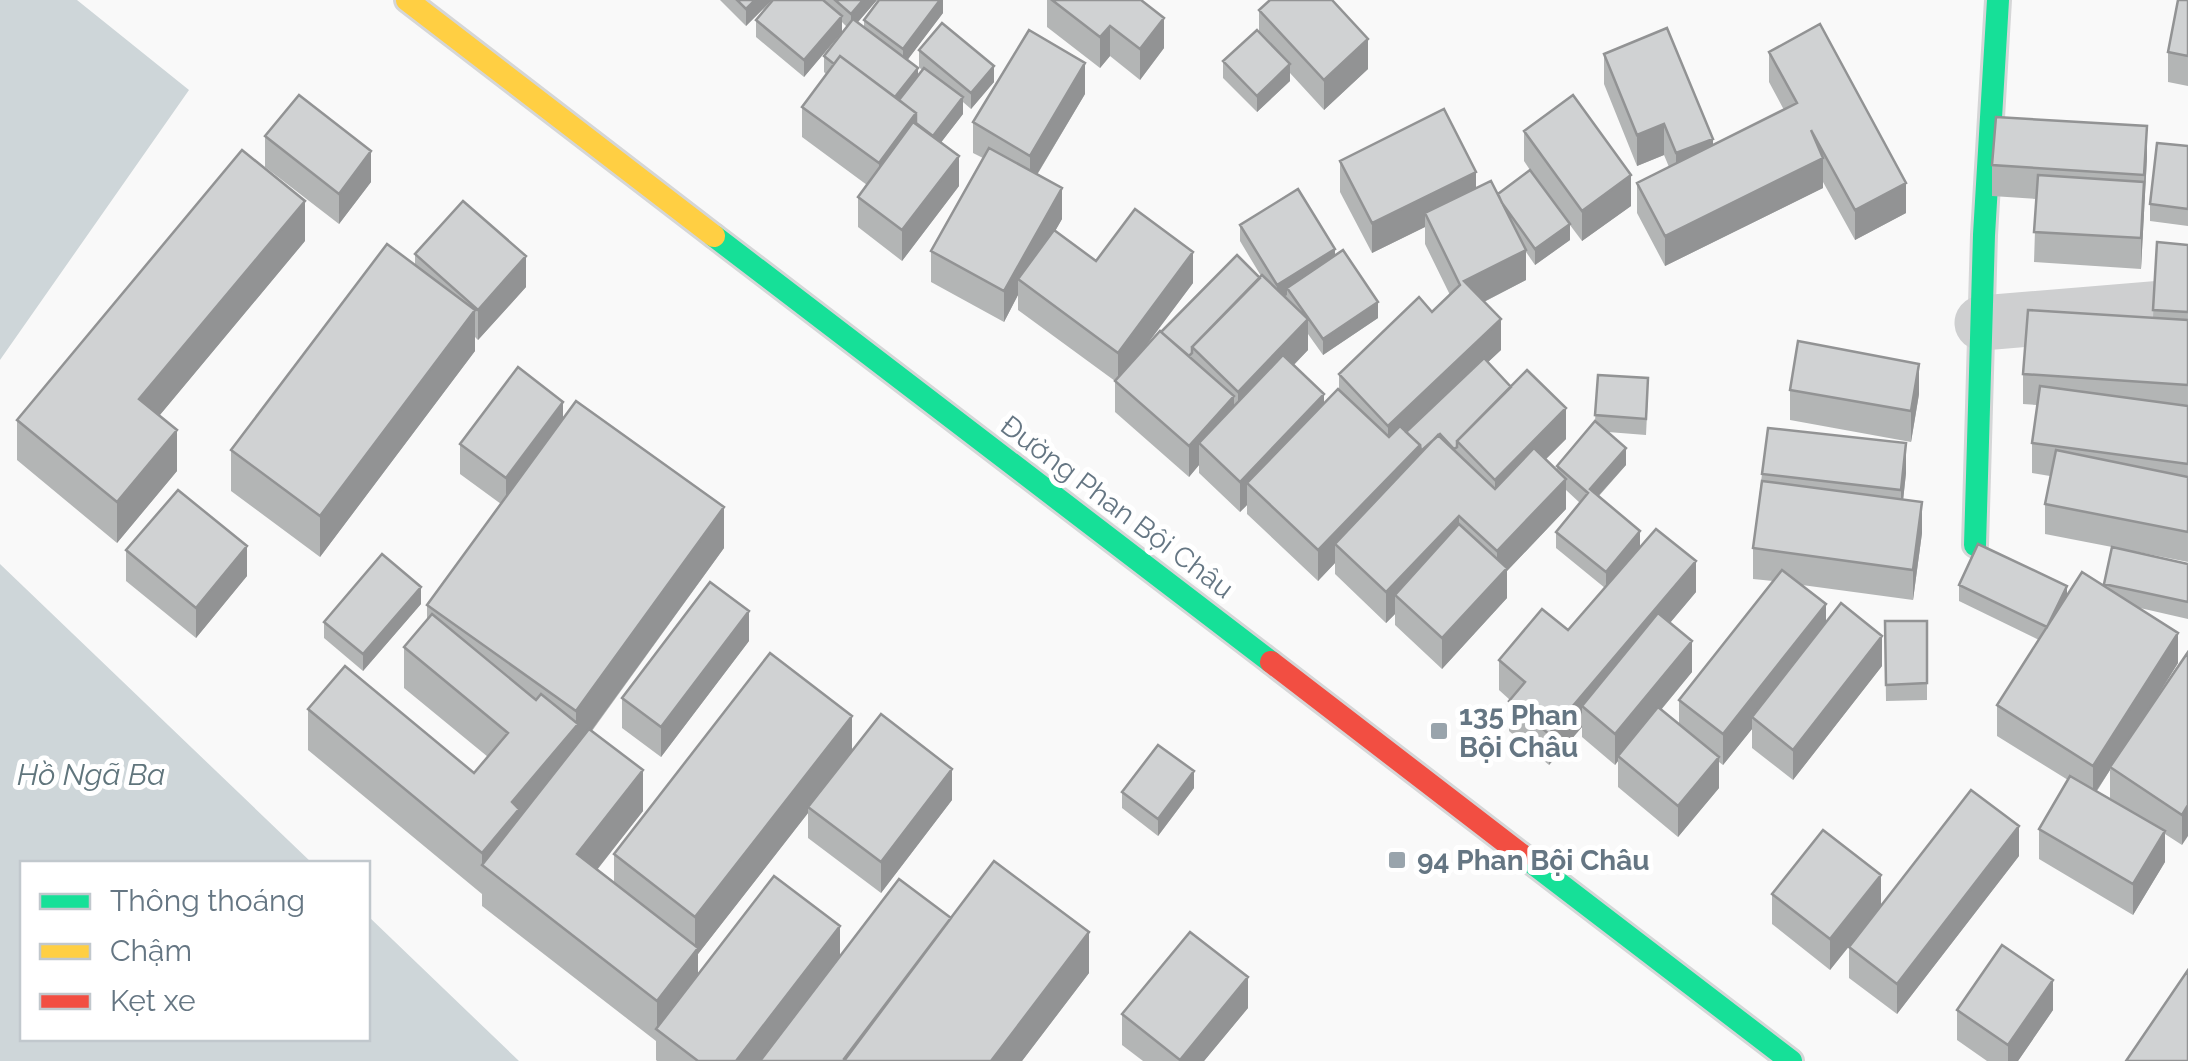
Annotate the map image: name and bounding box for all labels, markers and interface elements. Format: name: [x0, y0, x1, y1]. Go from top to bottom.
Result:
street label: Đường Phan Bội Châu: [994, 409, 1240, 605]
place label: 135 Phan Bội Châu: [1459, 699, 1578, 764]
marker: 135 Phan Bội Châu: [1428, 720, 1450, 742]
water label: Hồ Ngã Ba: [17, 757, 165, 792]
place label: 94 Phan Bội Châu: [1417, 844, 1650, 877]
marker: 94 Phan Bội Châu: [1386, 849, 1408, 871]
legend: [20, 861, 370, 1041]
text: Thông thoáng: [110, 883, 305, 918]
text: Chậm: [110, 933, 192, 968]
text: Kẹt xe: [110, 983, 196, 1018]

